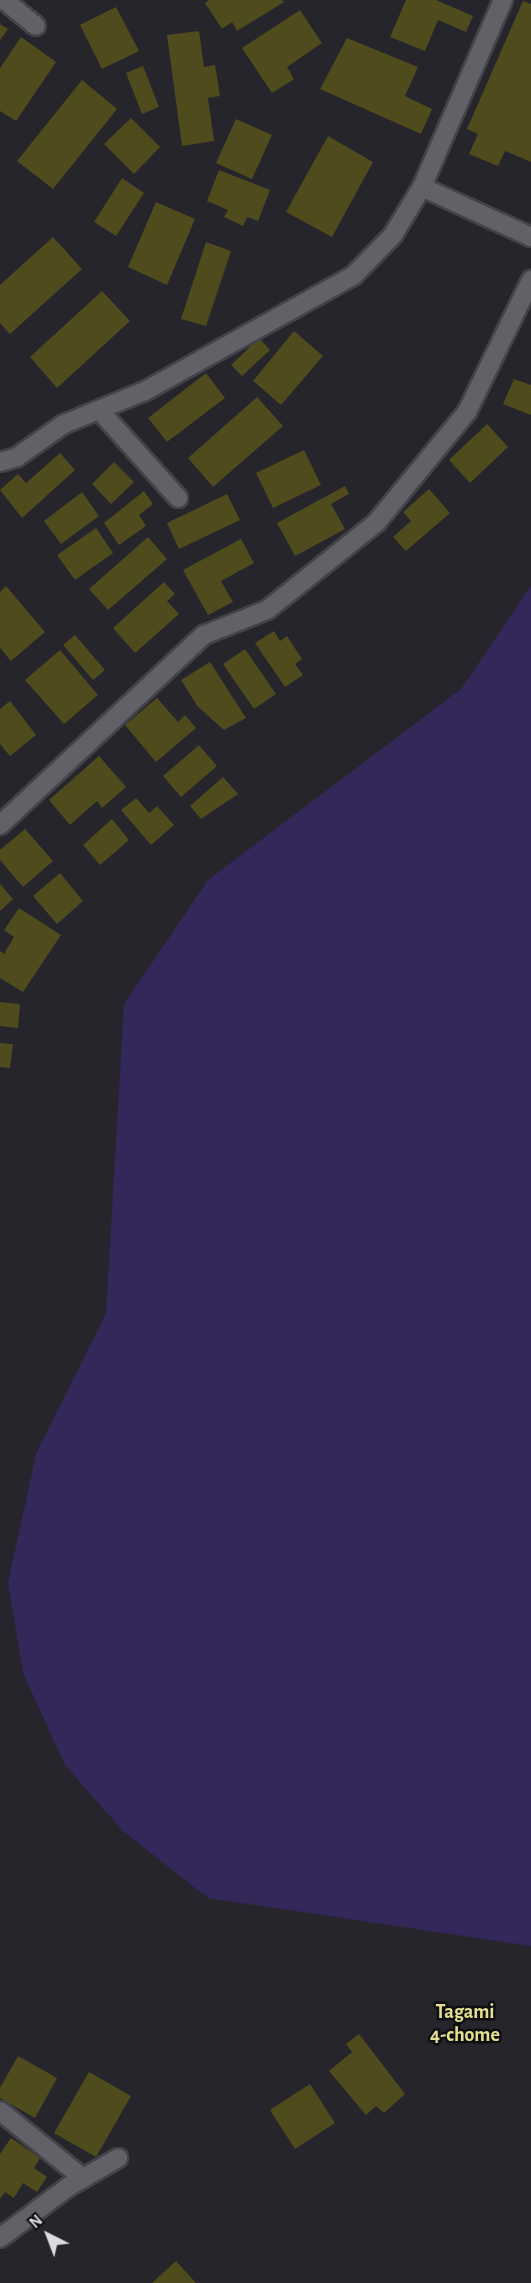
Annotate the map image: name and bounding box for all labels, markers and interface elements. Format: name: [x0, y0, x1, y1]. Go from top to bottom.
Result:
district label: Tagami 4-chome: [430, 2001, 500, 2048]
north arrow: [18, 2205, 78, 2265]
text: N: [26, 2212, 45, 2231]

